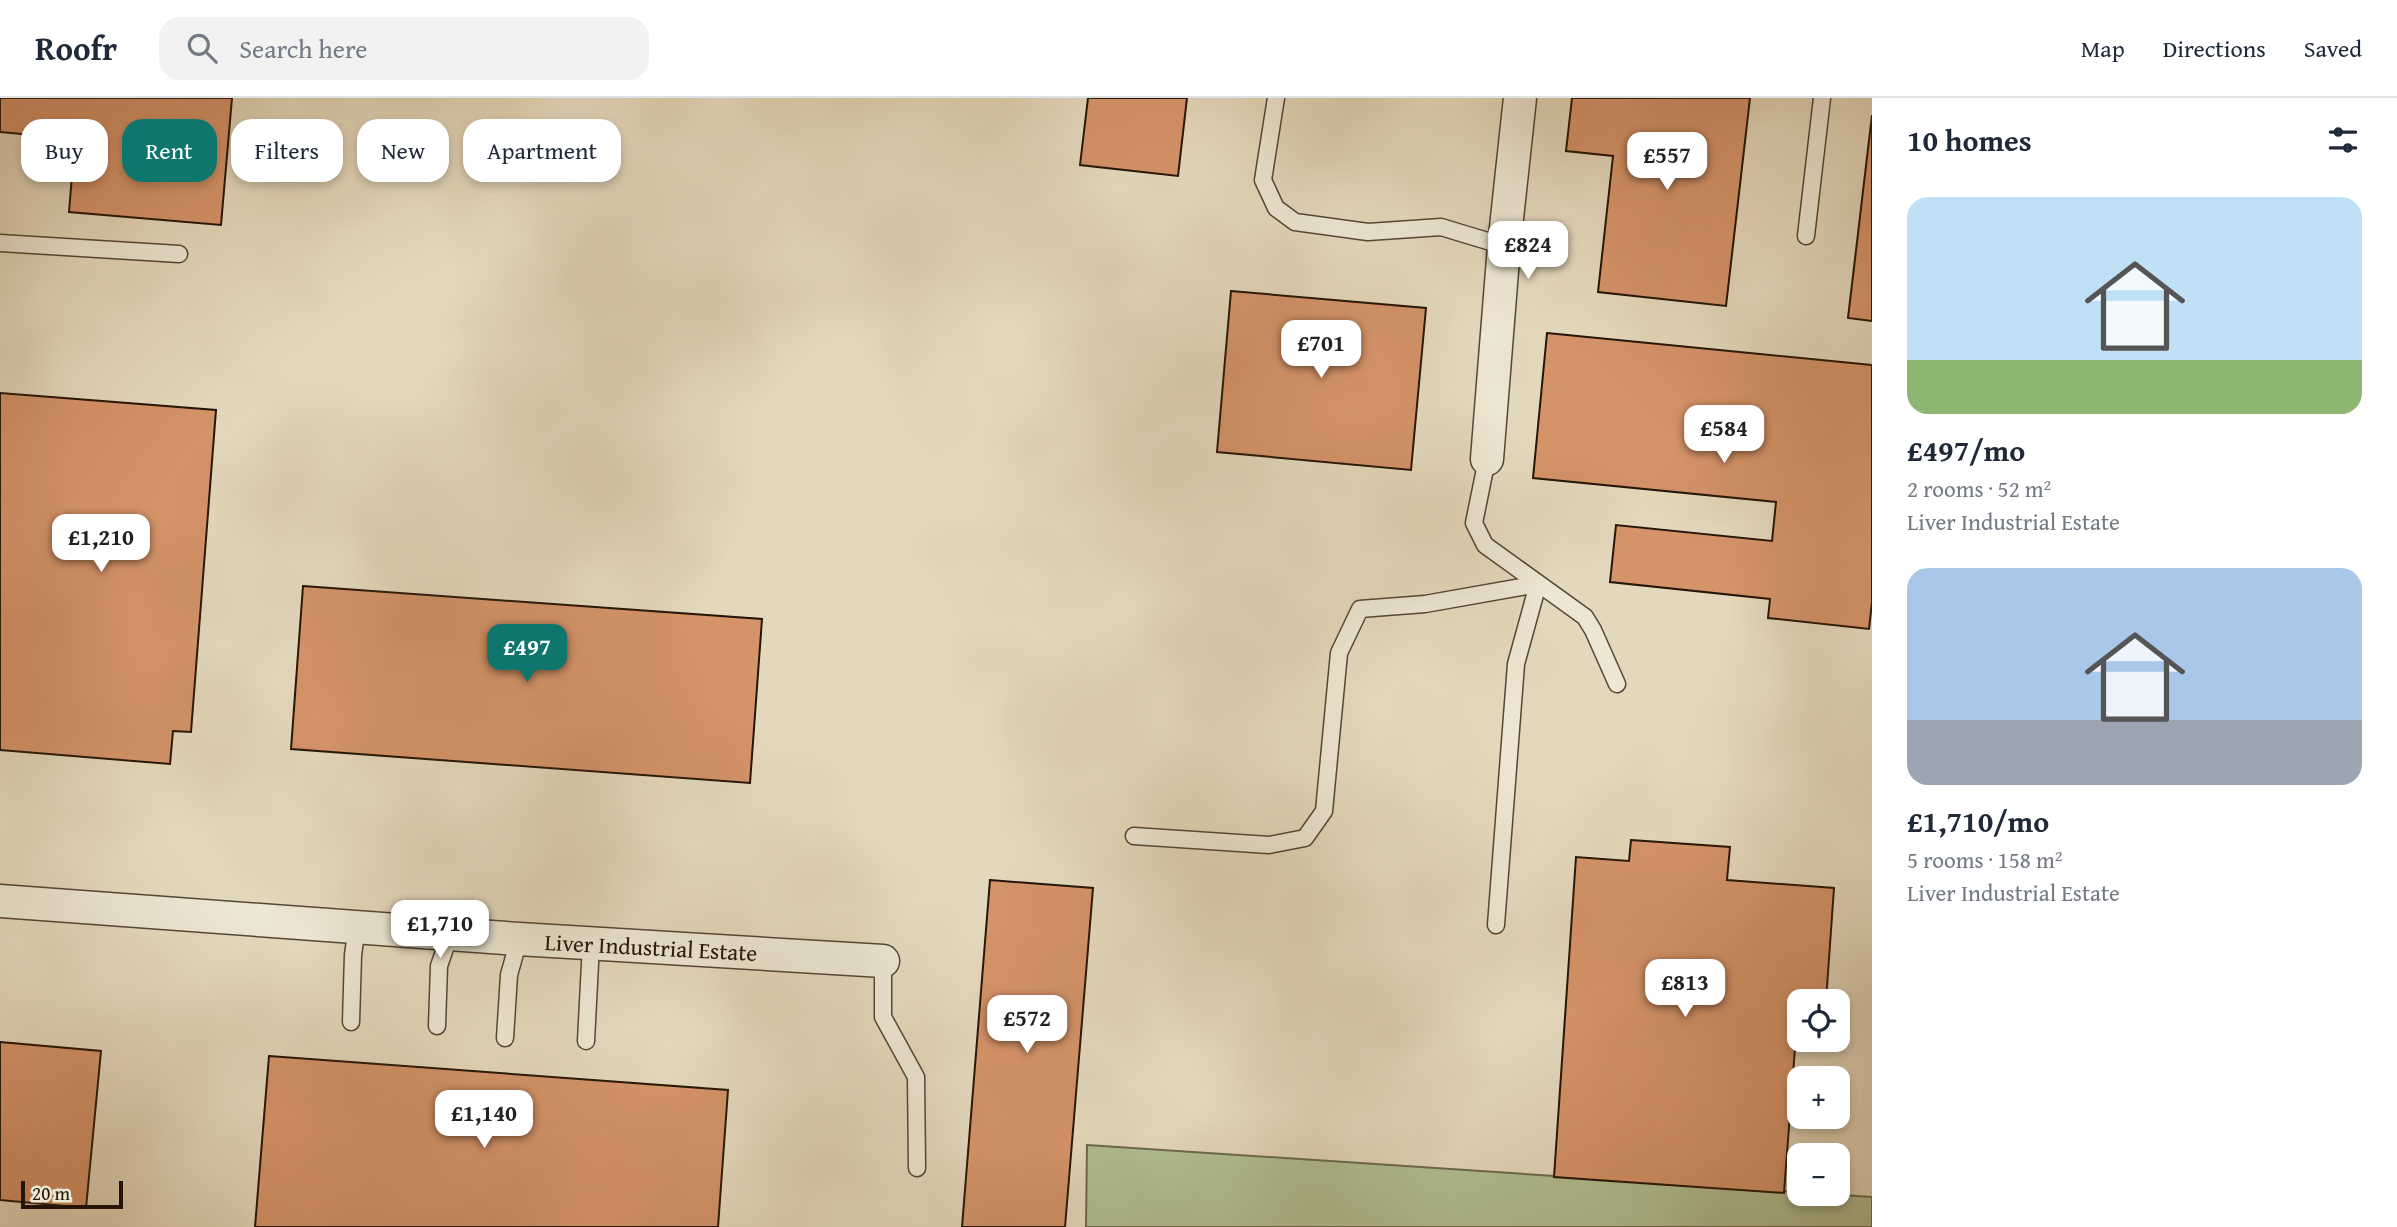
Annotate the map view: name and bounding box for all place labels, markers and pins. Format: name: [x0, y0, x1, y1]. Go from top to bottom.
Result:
pin: £557: [1626, 132, 1708, 192]
pin: £824: [1487, 222, 1569, 281]
pin: £701: [1280, 320, 1362, 380]
pin: £584: [1683, 406, 1765, 465]
pin: £1,210: [44, 514, 158, 574]
pin: £497: [486, 624, 568, 684]
pin: £1,710: [383, 900, 497, 960]
pin: £813: [1644, 960, 1726, 1019]
pin: £572: [986, 996, 1068, 1055]
pin: £1,140: [427, 1090, 541, 1150]

